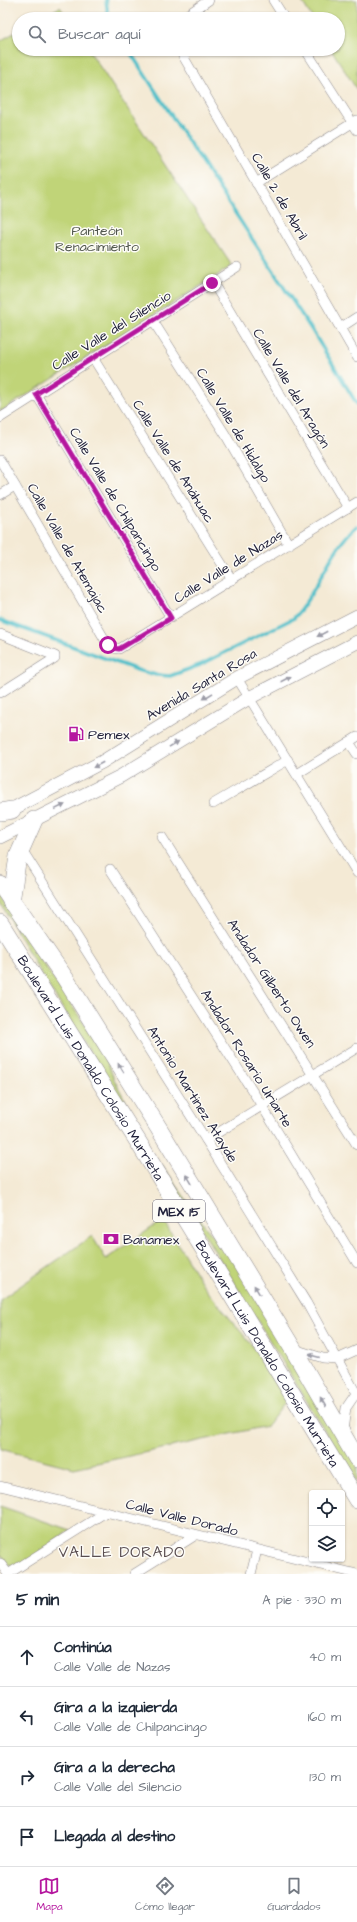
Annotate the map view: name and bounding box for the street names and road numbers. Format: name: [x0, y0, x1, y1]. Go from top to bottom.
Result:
street label: Calle 2 de Abril: [246, 149, 312, 244]
street label: Calle Valle del Silencio: [48, 286, 175, 376]
street label: Calle Valle del Aragón: [247, 325, 335, 452]
street label: Calle Valle de Hidalgo: [191, 364, 275, 487]
street label: Calle Valle de Anáhuac: [127, 396, 219, 527]
street label: Calle Valle de Chilpancingo: [64, 424, 166, 575]
street label: Calle Valle de Atemajac: [22, 480, 113, 617]
street label: Calle Valle de Nazas: [170, 525, 287, 609]
street label: Avenida Santa Rosa: [142, 644, 261, 726]
street label: Andador Gilberto Owen: [222, 915, 320, 1052]
street label: Boulevard Luis Donaldo Colosio Murrieta: [12, 952, 168, 1185]
street label: Andador Rosario Uriarte: [195, 985, 297, 1132]
street label: Antonio Martinez Atayde: [142, 1022, 243, 1167]
road number: MEX 15: [153, 1200, 205, 1222]
street label: Boulevard Luis Donaldo Colosio Murrieta: [190, 1237, 344, 1471]
street label: Calle Valle Dorado: [124, 1494, 240, 1542]

